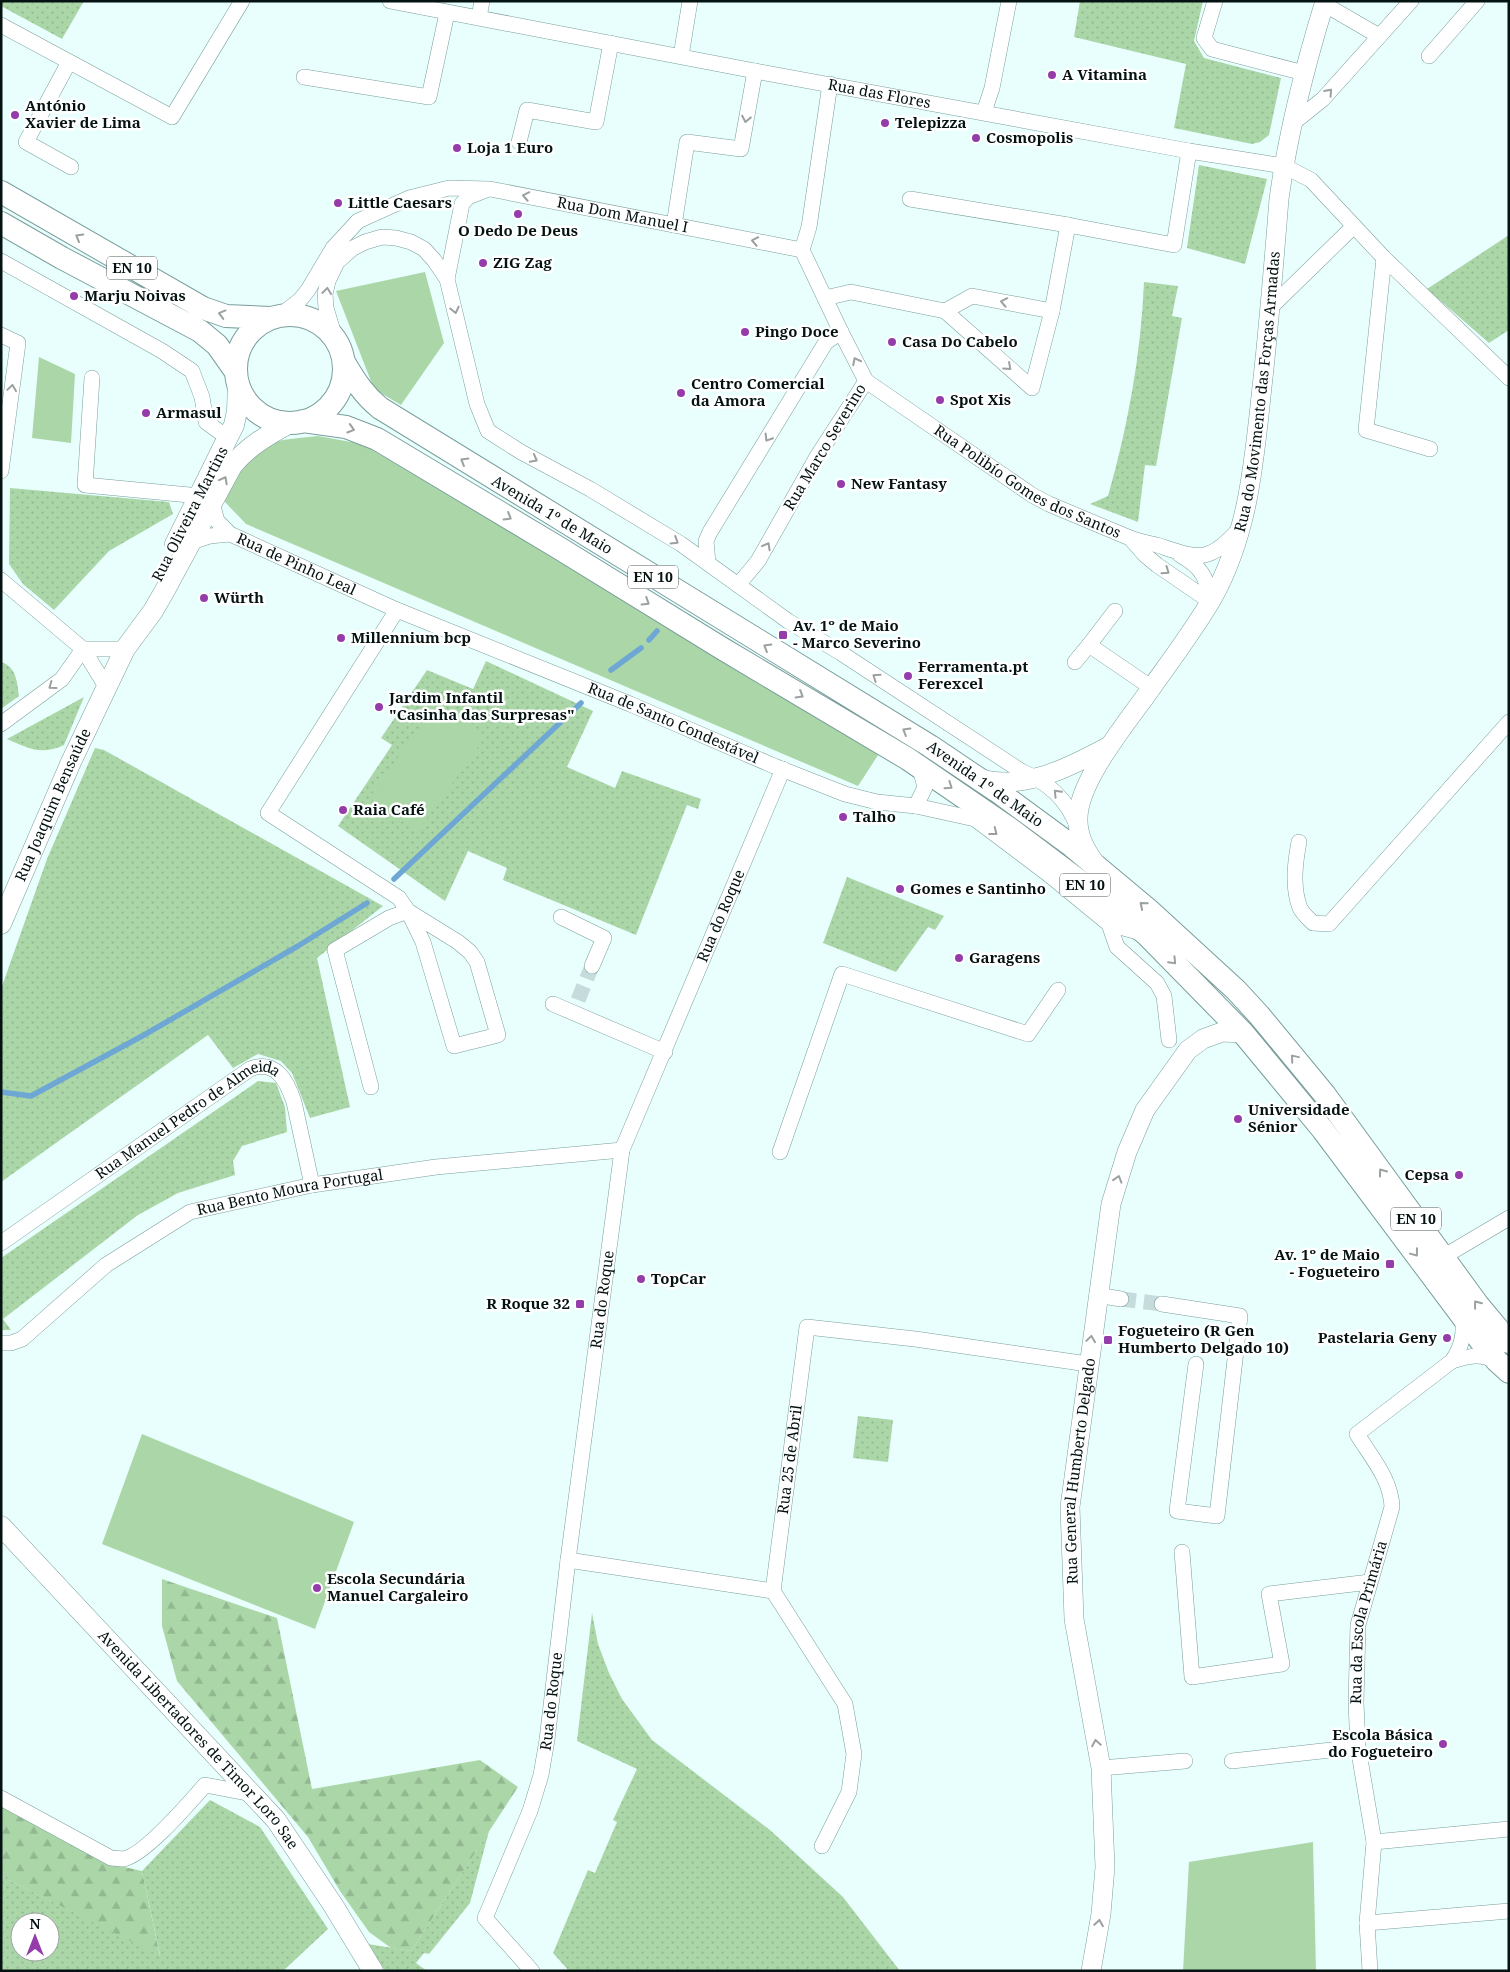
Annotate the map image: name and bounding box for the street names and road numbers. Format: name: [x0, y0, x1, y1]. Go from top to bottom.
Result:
street label: Rua das Flores: [826, 74, 933, 112]
street label: Rua Dom Manuel I: [555, 191, 690, 237]
street label: Rua do Movimento das Forças Armadas: [1229, 250, 1284, 534]
road number: EN 10: [107, 256, 157, 280]
street label: Rua Marco Severino: [778, 379, 870, 513]
street label: Rua Polibío Gomes dos Santos: [930, 420, 1125, 542]
street label: Rua Oliveira Martins: [146, 442, 232, 584]
street label: Avenida 1º de Maio: [488, 470, 617, 558]
street label: Rua de Pinho Leal: [234, 527, 360, 599]
road number: EN 10: [628, 566, 678, 588]
street label: Rua de Santo Condestável: [585, 677, 762, 767]
street label: Rua Joaquim Bensaúde: [10, 725, 95, 884]
street label: Avenida 1º de Maio: [923, 735, 1048, 831]
street label: Rua do Roque: [692, 866, 748, 965]
road number: EN 10: [1060, 874, 1110, 896]
street label: Rua Manuel Pedro de Almeida: [91, 1055, 285, 1183]
street label: Rua Bento Moura Portugal: [195, 1164, 385, 1219]
road number: EN 10: [1391, 1208, 1441, 1230]
street label: Rua do Roque: [585, 1249, 618, 1350]
street label: Rua General Humberto Delgado: [1059, 1357, 1099, 1585]
street label: Rua 25 de Abril: [772, 1403, 806, 1515]
street label: Rua da Escola Primária: [1345, 1538, 1391, 1704]
street label: Avenida Libertadores de Timor Loro Sae: [94, 1625, 304, 1853]
street label: Rua do Roque: [534, 1651, 566, 1752]

